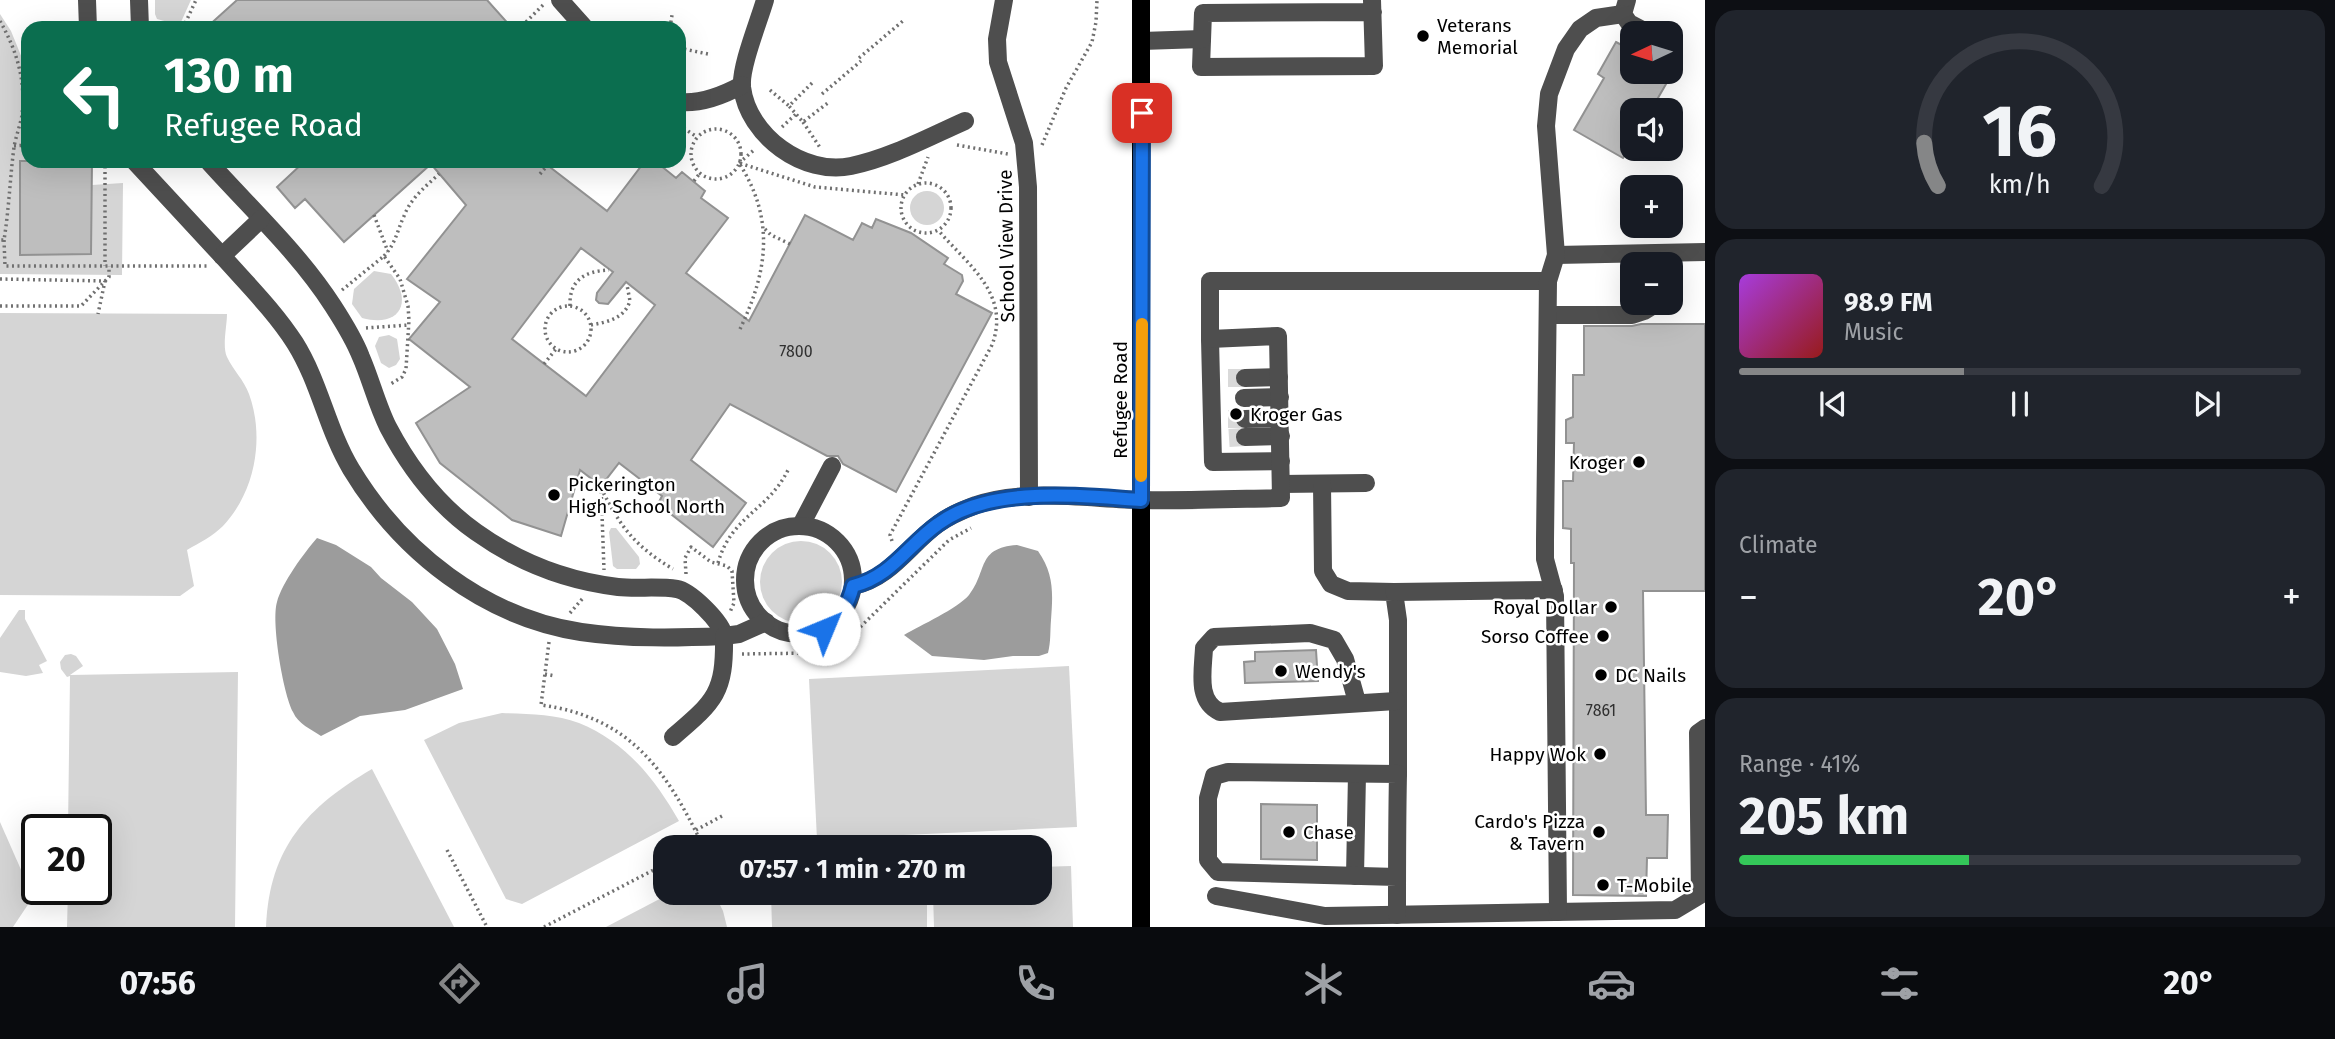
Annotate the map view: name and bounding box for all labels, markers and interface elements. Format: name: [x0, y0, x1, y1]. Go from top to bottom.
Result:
place label: Veterans Memorial: [1437, 14, 1518, 59]
north arrow: [1620, 21, 1684, 84]
map controls: [1620, 21, 1683, 315]
marker: Veterans Memorial: [1415, 28, 1431, 44]
text: 130 m: [164, 46, 294, 105]
icon: left: [49, 49, 140, 140]
pin: [1112, 83, 1172, 143]
text: 16: [1983, 88, 2057, 175]
icon: arrive: [1123, 94, 1161, 132]
button: sound: [1620, 98, 1683, 161]
text: Refugee Road: [164, 106, 363, 144]
street label: School View Drive: [994, 169, 1019, 323]
text: km/h: [1989, 169, 2051, 199]
button: +: [1620, 175, 1683, 238]
button: −: [1620, 252, 1683, 315]
text: 98.9 FM: [1844, 287, 1932, 318]
text: Music: [1844, 318, 1904, 346]
street label: Refugee Road: [1109, 341, 1132, 459]
house number: 7800: [779, 342, 813, 361]
icon: previous: [1814, 385, 1852, 423]
icon: pause: [2001, 385, 2039, 423]
icon: next: [2188, 385, 2226, 423]
place label: Kroger Gas: [1250, 403, 1342, 426]
marker: Kroger Gas: [1228, 406, 1244, 422]
place label: Kroger: [1569, 451, 1626, 474]
marker: Kroger: [1631, 454, 1647, 470]
place label: Pickerington High School North: [568, 473, 725, 518]
marker: Pickerington High School North: [546, 487, 562, 503]
text: Climate: [1739, 531, 1818, 559]
text: 20°: [1978, 566, 2062, 629]
text: −: [1739, 574, 1758, 620]
text: +: [2282, 574, 2301, 620]
position arrow: [787, 592, 861, 666]
place label: Royal Dollar: [1493, 596, 1598, 619]
marker: Royal Dollar: [1603, 599, 1619, 615]
place label: Sorso Coffee: [1481, 625, 1589, 648]
marker: Sorso Coffee: [1595, 628, 1611, 644]
place label: Wendy's: [1295, 660, 1366, 683]
marker: Wendy's: [1273, 663, 1289, 679]
place label: DC Nails: [1615, 664, 1686, 687]
marker: DC Nails: [1593, 667, 1609, 683]
house number: 7861: [1586, 701, 1616, 720]
place label: Happy Wok: [1490, 743, 1586, 766]
marker: Happy Wok: [1592, 746, 1608, 762]
text: Range · 41%: [1739, 750, 1860, 778]
text: 205 km: [1739, 785, 1909, 848]
place label: Cardo's Pizza & Tavern: [1474, 810, 1585, 855]
speed limit sign: 20: [21, 814, 112, 905]
place label: Chase: [1303, 821, 1354, 844]
marker: Chase: [1281, 824, 1297, 840]
marker: Cardo's Pizza & Tavern: [1591, 824, 1607, 840]
text: 07:57 · 1 min · 270 m: [739, 854, 966, 885]
place label: T-Mobile: [1617, 874, 1692, 897]
marker: T-Mobile: [1595, 877, 1611, 893]
icon: directions: [435, 959, 484, 1008]
icon: music: [723, 959, 772, 1008]
icon: phone: [1011, 959, 1060, 1008]
icon: climate: [1299, 959, 1348, 1008]
icon: car: [1587, 959, 1636, 1008]
icon: filters: [1875, 959, 1924, 1008]
text: 07:56: [120, 964, 196, 1002]
text: 20°: [2163, 964, 2215, 1002]

